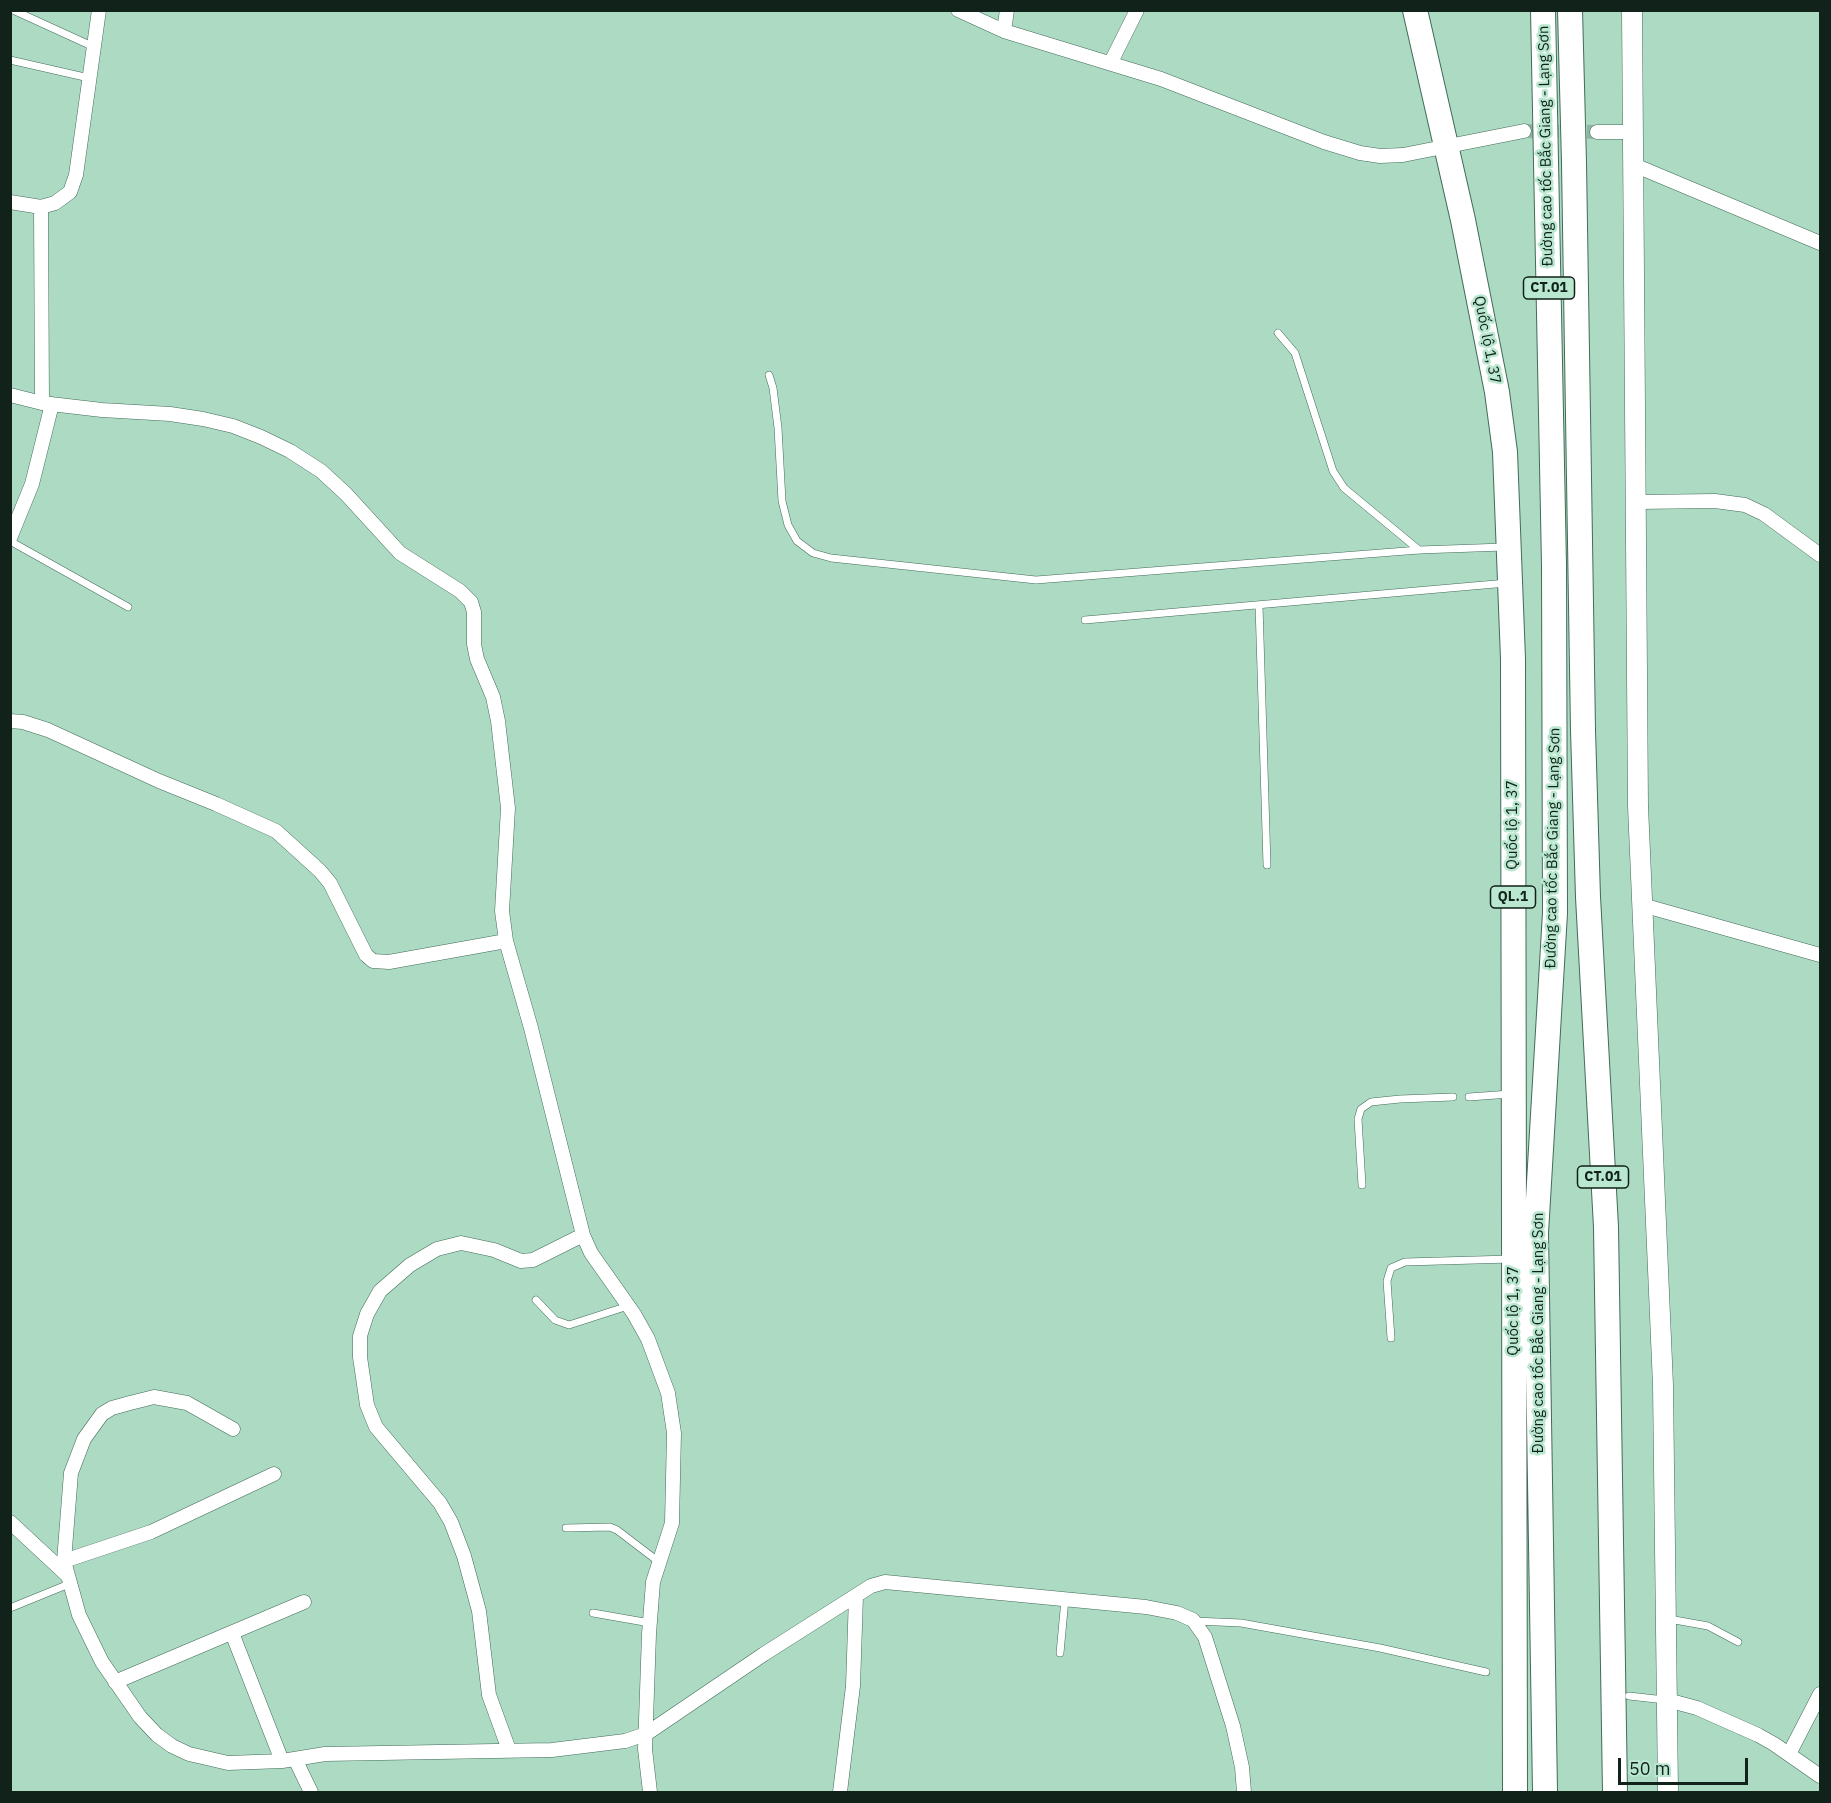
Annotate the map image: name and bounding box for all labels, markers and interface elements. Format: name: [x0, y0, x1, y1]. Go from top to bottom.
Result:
street label: Đường cao tốc Bắc Giang - Lạng Sơn: [1535, 25, 1557, 267]
road number: CT.01: [1524, 277, 1574, 299]
street label: Quốc lộ 1, 37: [1470, 294, 1504, 386]
street label: Đường cao tốc Bắc Giang - Lạng Sơn: [1542, 727, 1564, 969]
street label: Quốc lộ 1, 37: [1504, 780, 1522, 870]
road number: QL.1: [1490, 886, 1536, 908]
road number: CT.01: [1578, 1166, 1628, 1188]
street label: Đường cao tốc Bắc Giang - Lạng Sơn: [1530, 1213, 1548, 1453]
street label: Quốc lộ 1, 37: [1505, 1266, 1523, 1356]
scale bar: [1621, 1746, 1752, 1784]
text: 50 m: [1629, 1757, 1671, 1780]

